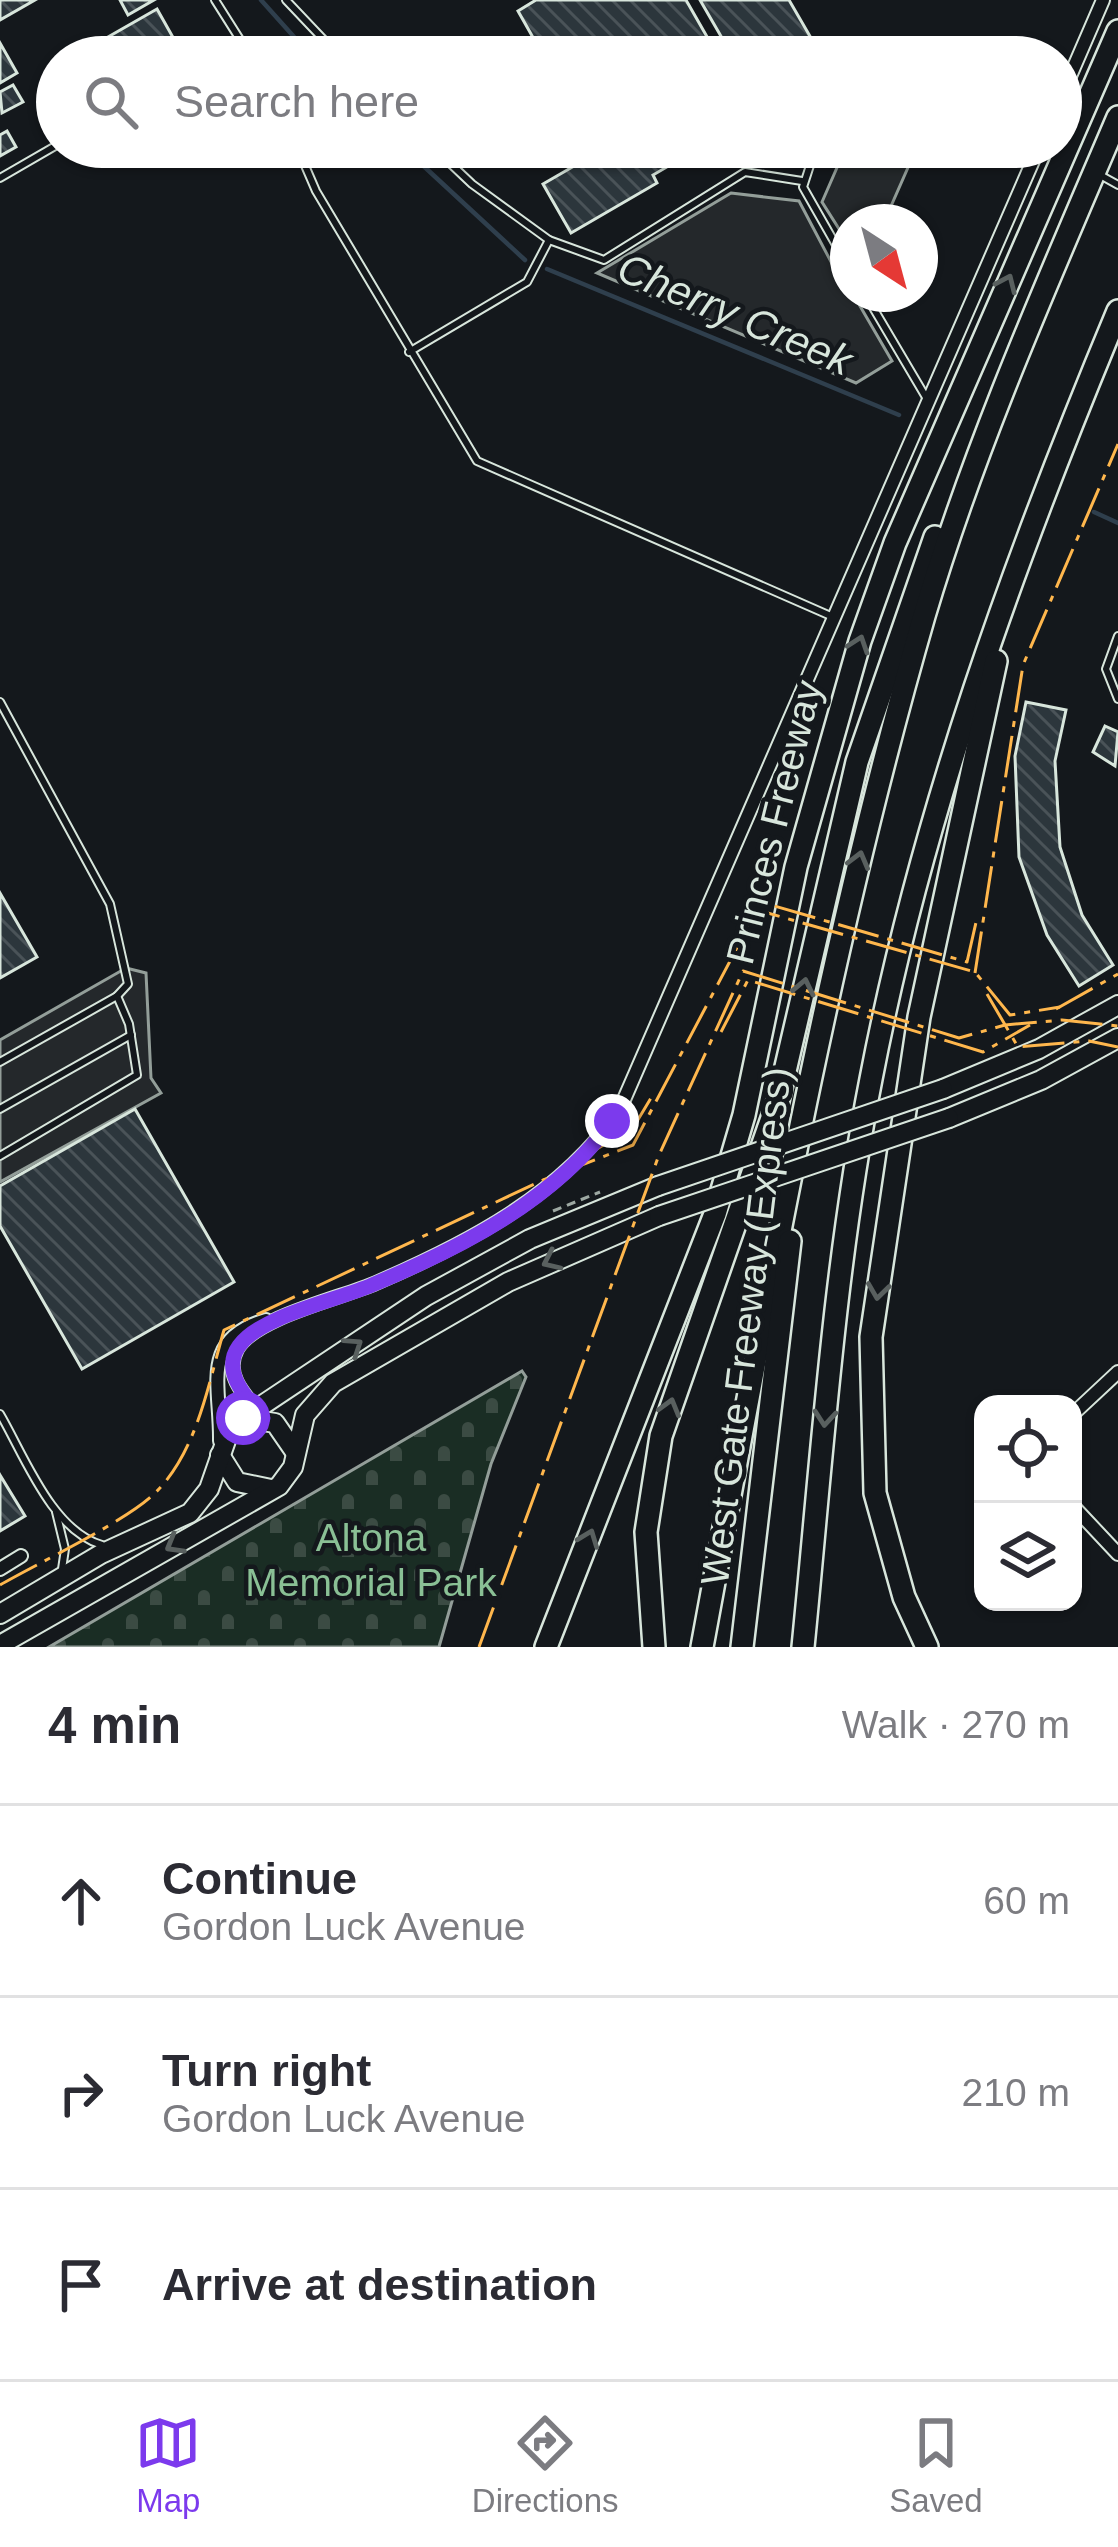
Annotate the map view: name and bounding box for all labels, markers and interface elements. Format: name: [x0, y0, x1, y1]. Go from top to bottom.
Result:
search box: [36, 36, 1082, 168]
icon: search: [78, 69, 144, 135]
text: Search here: [174, 76, 419, 127]
north arrow: [830, 204, 938, 312]
water label: Cherry Creek: [611, 244, 861, 385]
one-way arrow: [992, 274, 1016, 296]
one-way arrow: [845, 635, 869, 656]
street label: Princes Freeway: [718, 675, 830, 968]
one-way arrow: [845, 850, 870, 871]
one-way arrow: [791, 977, 816, 997]
street label: West Gate Freeway (Express): [693, 1065, 799, 1587]
route end: [585, 1094, 639, 1148]
one-way arrow: [542, 1247, 563, 1270]
one-way arrow: [866, 1281, 892, 1300]
one-way arrow: [341, 1338, 363, 1360]
route start: [216, 1391, 270, 1445]
map controls: [974, 1395, 1082, 1611]
button: locate: [974, 1395, 1082, 1503]
one-way arrow: [655, 1397, 680, 1418]
one-way arrow: [813, 1409, 838, 1428]
button: layers: [974, 1503, 1082, 1611]
park label: Altona Memorial Park: [245, 1516, 497, 1604]
one-way arrow: [575, 1529, 600, 1550]
one-way arrow: [165, 1530, 186, 1553]
text: 4 min: [48, 1697, 181, 1754]
text: Walk · 270 m: [842, 1703, 1070, 1746]
text: Continue: [162, 1853, 357, 1904]
icon: ahead: [48, 1868, 114, 1934]
text: 60 m: [983, 1879, 1070, 1922]
text: Gordon Luck Avenue: [162, 1905, 526, 1948]
text: Turn right: [162, 2045, 371, 2096]
icon: right: [48, 2060, 114, 2126]
text: 210 m: [962, 2071, 1070, 2114]
text: Gordon Luck Avenue: [162, 2097, 526, 2140]
icon: arrive: [48, 2252, 114, 2318]
text: Arrive at destination: [162, 2259, 597, 2310]
tab: Map: [135, 2410, 201, 2520]
tab: Directions: [472, 2410, 619, 2520]
tab: Saved: [889, 2410, 983, 2520]

